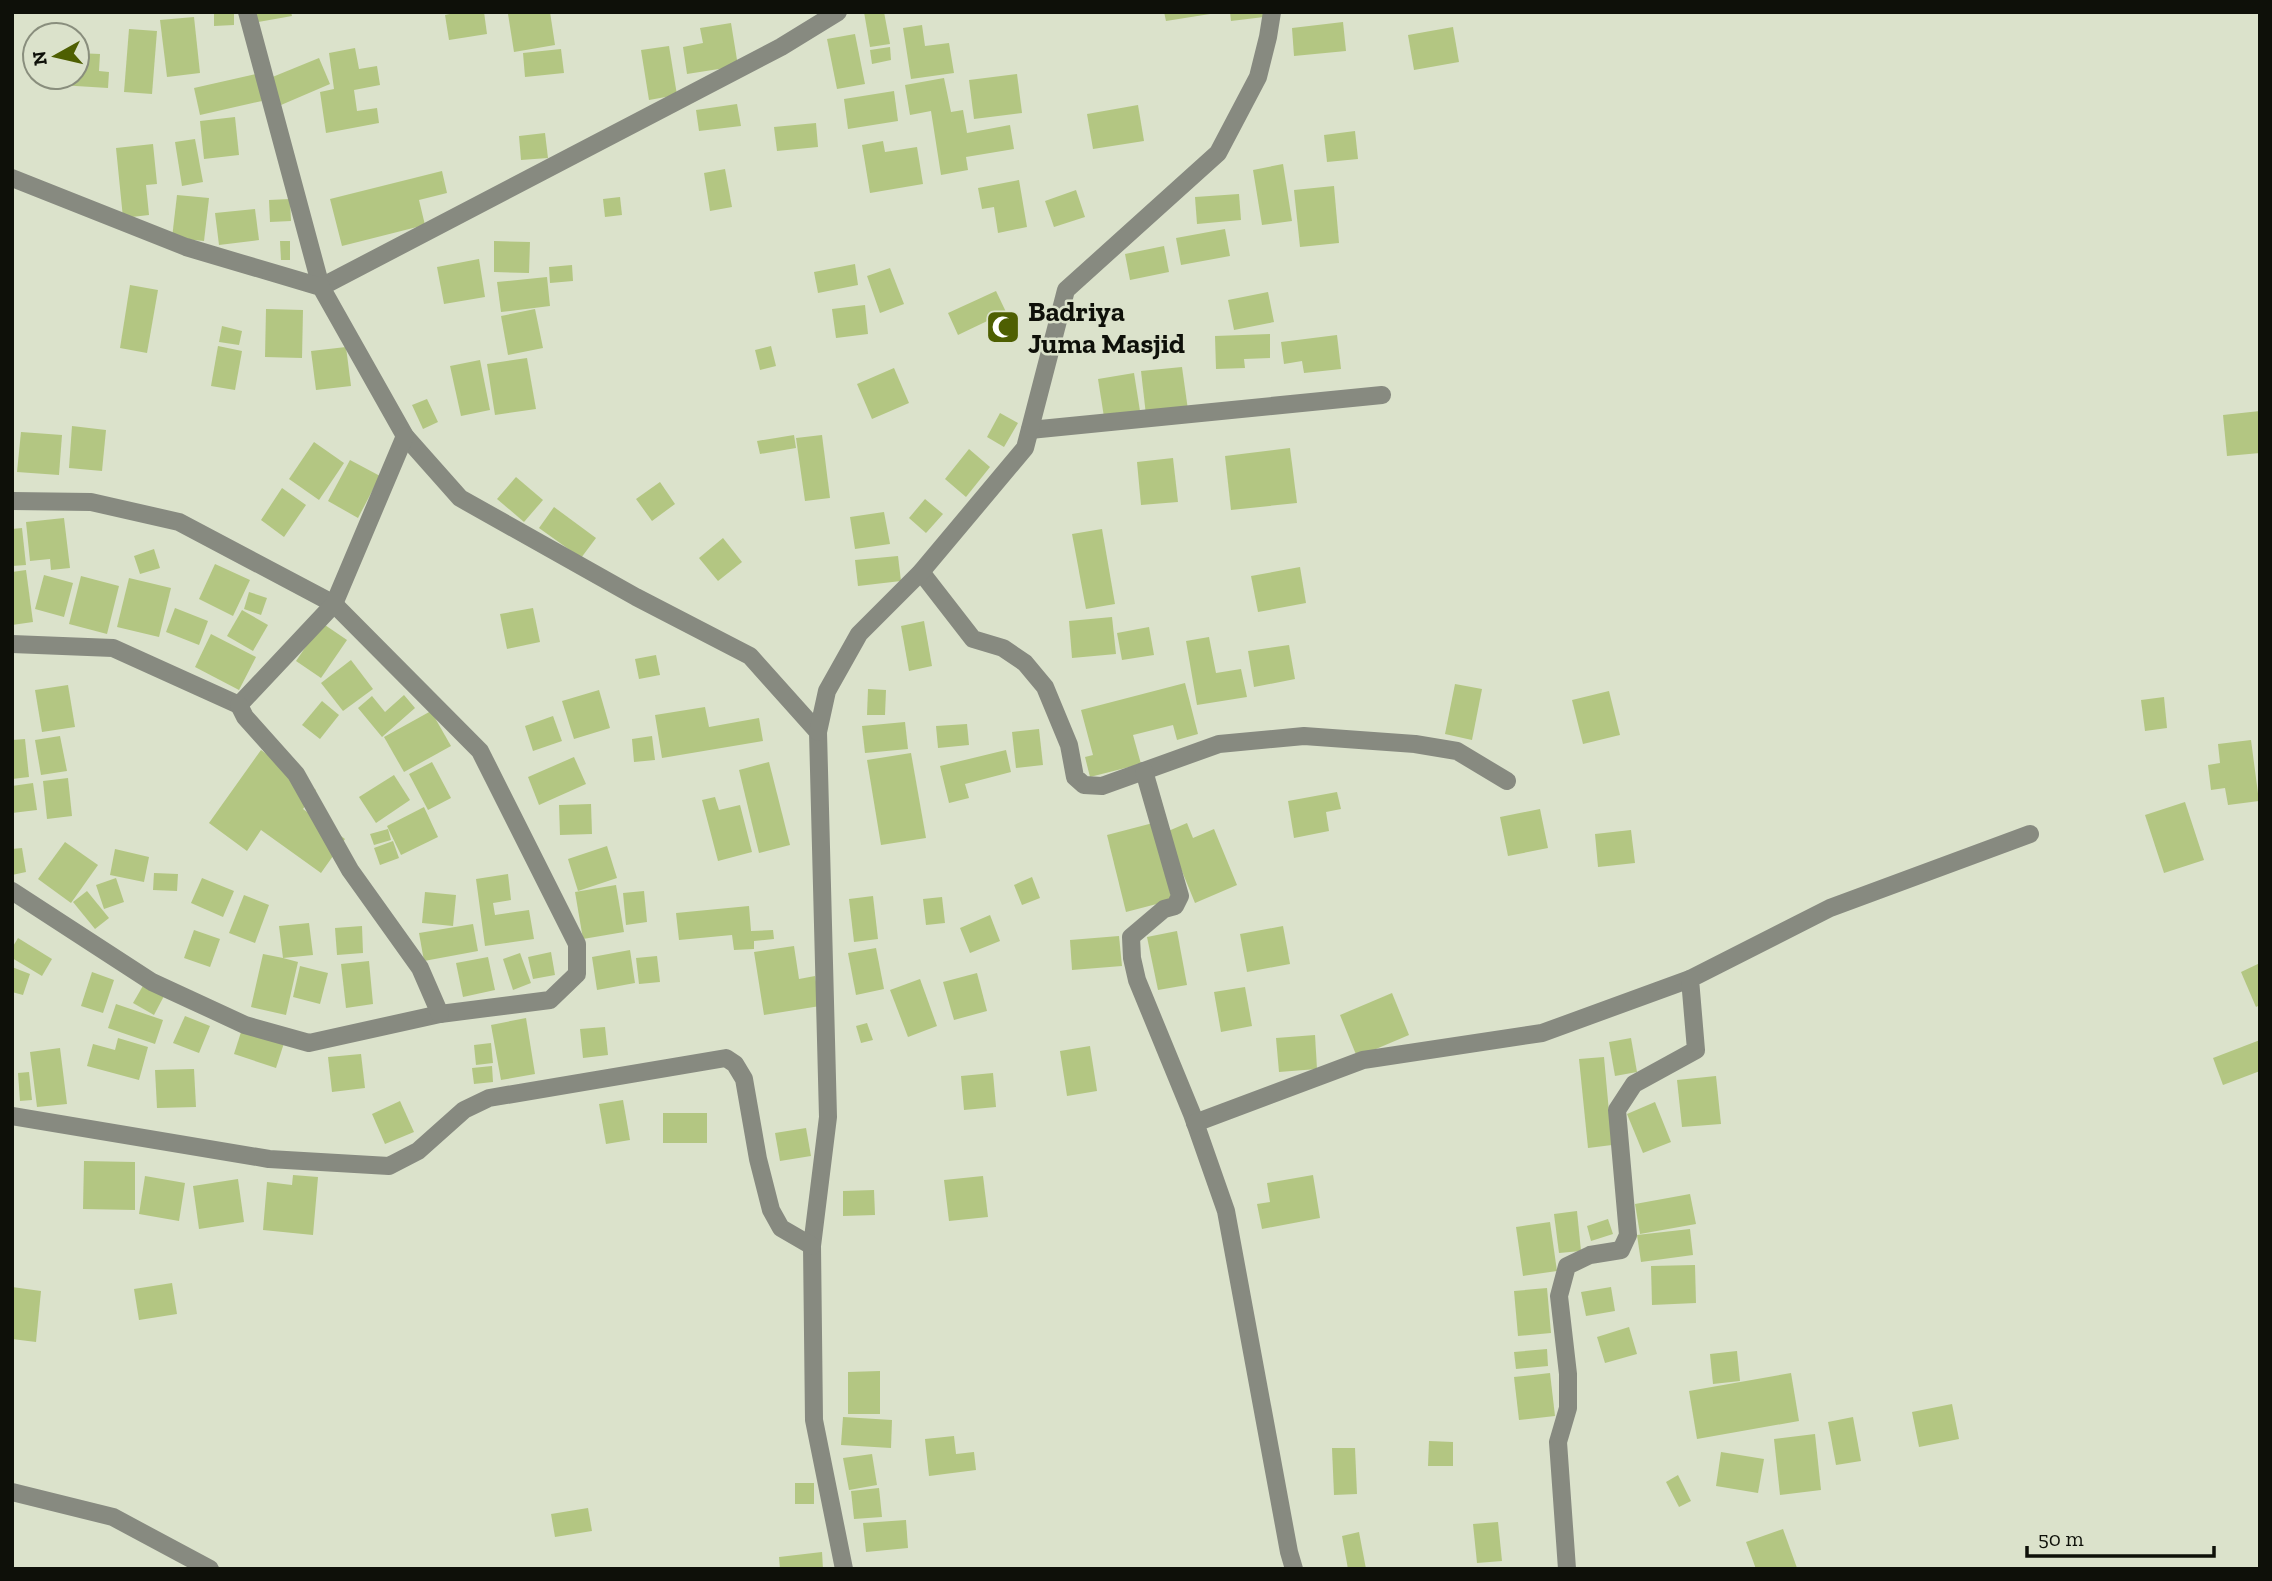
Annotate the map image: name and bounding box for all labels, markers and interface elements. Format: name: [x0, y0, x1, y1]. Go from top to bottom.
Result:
north arrow: [21, 21, 91, 91]
text: N: [27, 50, 52, 67]
place label: Badriya Juma Masjid: [1028, 295, 1185, 360]
mosque icon: Badriya Juma Masjid: [984, 308, 1022, 346]
scale bar: [2027, 1514, 2214, 1558]
text: 50 m: [2038, 1526, 2084, 1551]

